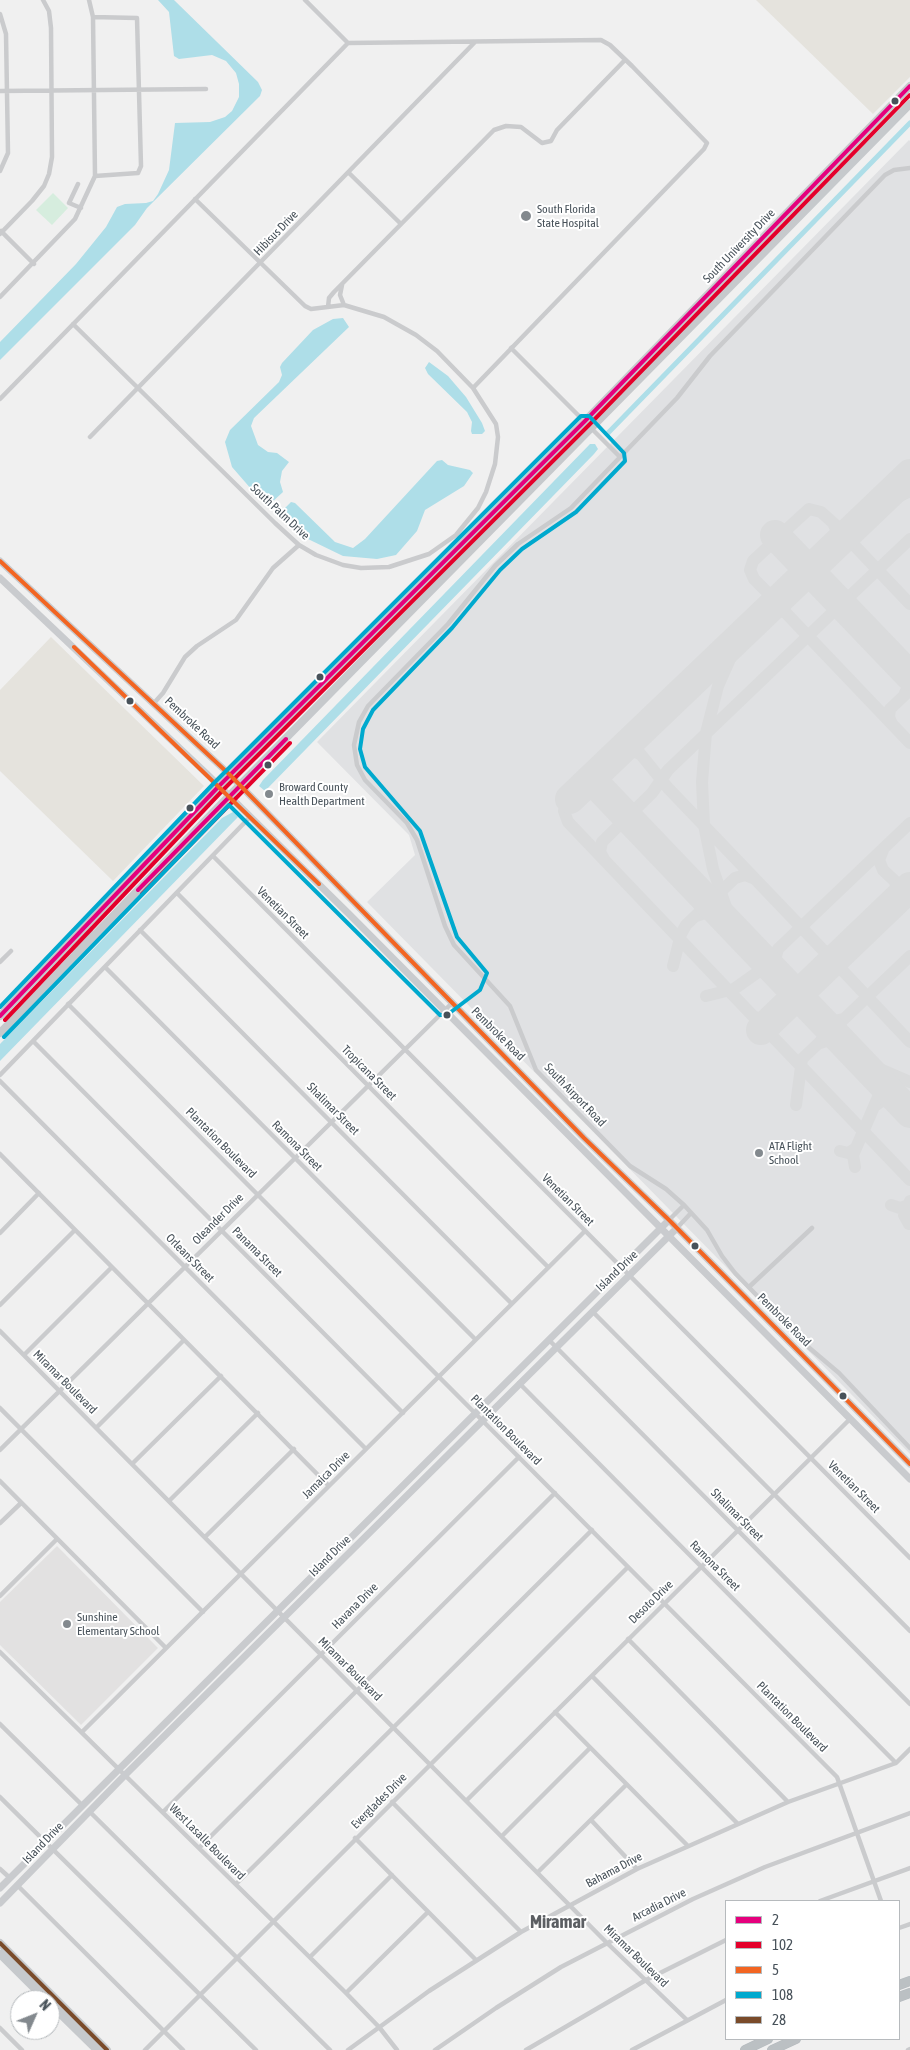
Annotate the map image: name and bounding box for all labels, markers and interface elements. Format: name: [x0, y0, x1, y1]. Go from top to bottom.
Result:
unlabelled marker: [890, 96, 900, 106]
place label: South Florida State Hospital: [537, 202, 599, 230]
street label: South University Drive: [700, 206, 778, 286]
street label: Hibisus Drive: [251, 207, 301, 259]
marker: South Florida State Hospital: [519, 209, 533, 223]
street label: South Palm Drive: [248, 481, 312, 543]
unlabelled marker: [315, 672, 325, 682]
street label: Pembroke Road: [162, 694, 222, 752]
unlabelled marker: [125, 696, 135, 706]
unlabelled marker: [263, 760, 273, 770]
place label: Broward County Health Department: [279, 780, 365, 808]
marker: Broward County Health Department: [263, 788, 275, 800]
unlabelled marker: [185, 803, 195, 813]
street label: Venetian Street: [254, 884, 312, 942]
street label: Pembroke Road: [468, 1004, 528, 1064]
unlabelled marker: [442, 1010, 452, 1020]
street label: Tropicana Street: [339, 1043, 399, 1103]
street label: South Airport Road: [541, 1060, 609, 1130]
street label: Shalimar Street: [304, 1080, 362, 1138]
street label: Plantation Boulevard: [183, 1105, 259, 1181]
street label: Ramona Street: [269, 1118, 325, 1174]
place label: ATA Flight School: [769, 1139, 812, 1167]
marker: ATA Flight School: [753, 1147, 765, 1159]
street label: Venetian Street: [539, 1171, 597, 1229]
street label: Oleander Drive: [189, 1190, 247, 1248]
street label: Panama Street: [229, 1224, 285, 1280]
street label: Orleans Street: [163, 1231, 217, 1285]
unlabelled marker: [690, 1241, 700, 1251]
street label: Island Drive: [593, 1248, 641, 1294]
street label: Pembroke Road: [754, 1290, 814, 1350]
street label: Miramar Boulevard: [30, 1347, 100, 1417]
unlabelled marker: [838, 1391, 848, 1401]
street label: Plantation Boulevard: [468, 1392, 544, 1468]
street label: Jamaica Drive: [299, 1448, 353, 1502]
street label: Venetian Street: [825, 1458, 883, 1516]
street label: Shalimar Street: [708, 1486, 766, 1544]
street label: Island Drive: [306, 1532, 354, 1580]
street label: Ramona Street: [687, 1538, 743, 1594]
street label: Desoto Drive: [626, 1577, 676, 1627]
street label: Havana Drive: [329, 1580, 381, 1632]
place label: Sunshine Elementary School: [77, 1610, 159, 1638]
marker: Sunshine Elementary School: [61, 1618, 73, 1630]
street label: Miramar Boulevard: [315, 1634, 385, 1704]
street label: Plantation Boulevard: [754, 1679, 830, 1755]
street label: Everglades Drive: [348, 1770, 410, 1832]
street label: West Lasalle Boulevard: [166, 1801, 248, 1883]
street label: Island Drive: [20, 1819, 66, 1867]
street label: Bahama Drive: [583, 1849, 645, 1891]
street label: Arcadia Drive: [630, 1885, 688, 1925]
legend: [725, 1900, 900, 2040]
district label: Miramar: [530, 1911, 586, 1933]
text: 2: [772, 1911, 779, 1928]
street label: Miramar Boulevard: [601, 1922, 671, 1990]
text: 102: [772, 1936, 793, 1953]
text: 5: [772, 1961, 779, 1978]
text: 108: [772, 1986, 793, 2003]
north arrow: [10, 1990, 60, 2040]
text: N: [36, 1997, 54, 2014]
text: 28: [772, 2011, 786, 2028]

